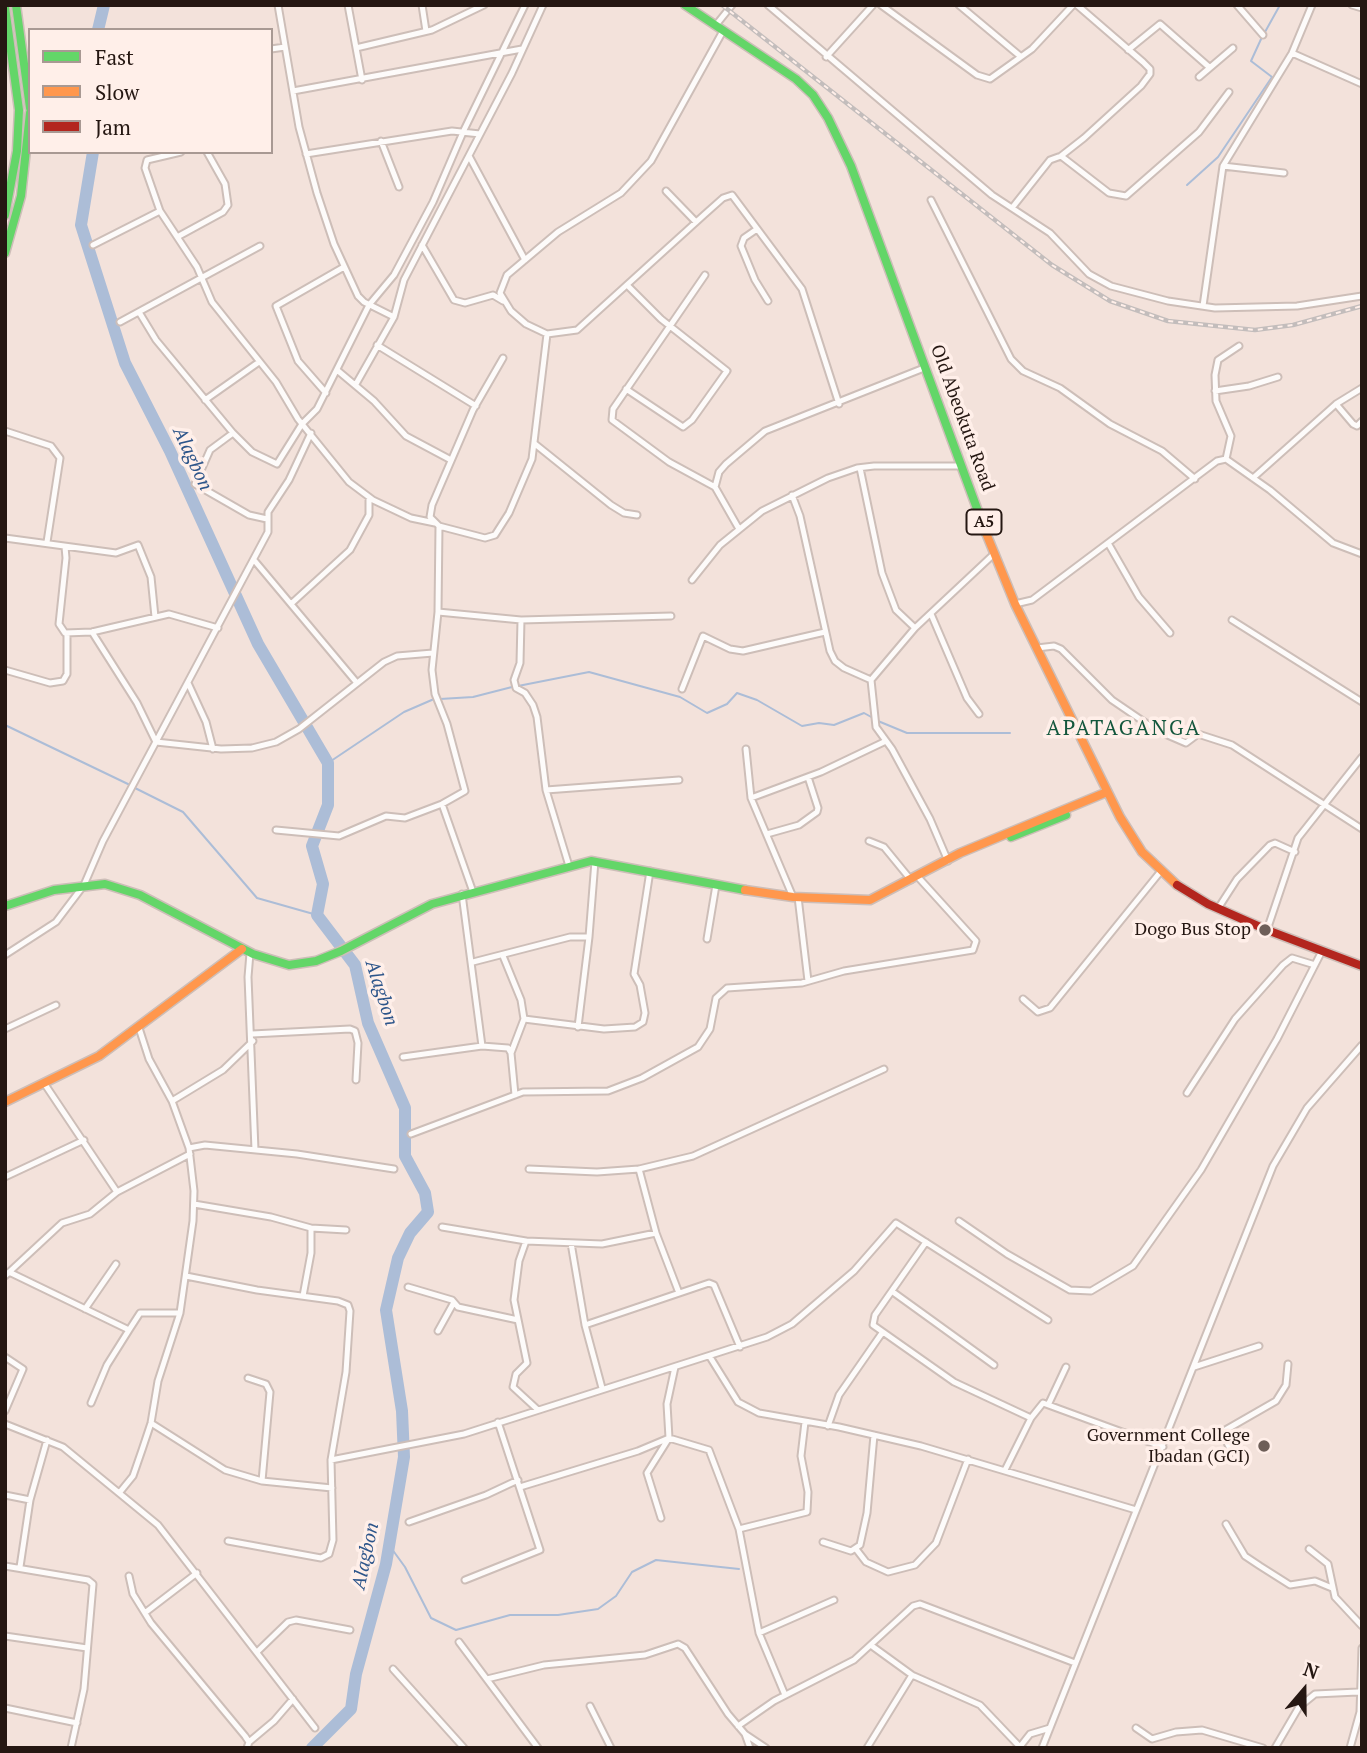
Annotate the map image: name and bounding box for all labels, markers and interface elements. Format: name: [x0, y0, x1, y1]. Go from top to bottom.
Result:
legend: [28, 28, 273, 154]
text: Fast: [95, 43, 134, 71]
text: Slow: [95, 78, 139, 106]
text: Jam: [95, 113, 131, 141]
street label: Old Abeokuta Road: [925, 342, 999, 494]
water label: Alagbon: [167, 424, 217, 494]
road number: A5: [967, 509, 1002, 534]
district label: APATAGANGA: [1048, 716, 1200, 742]
place label: Dogo Bus Stop: [1134, 919, 1251, 941]
marker: Dogo Bus Stop: [1257, 922, 1273, 938]
water label: Alagbon: [360, 957, 402, 1029]
place label: Government College Ibadan (GCI): [1087, 1425, 1250, 1468]
marker: Government College Ibadan (GCI): [1256, 1438, 1272, 1454]
water label: Alagbon: [348, 1521, 384, 1591]
north arrow: [1269, 1655, 1339, 1725]
text: N: [1300, 1656, 1322, 1684]

